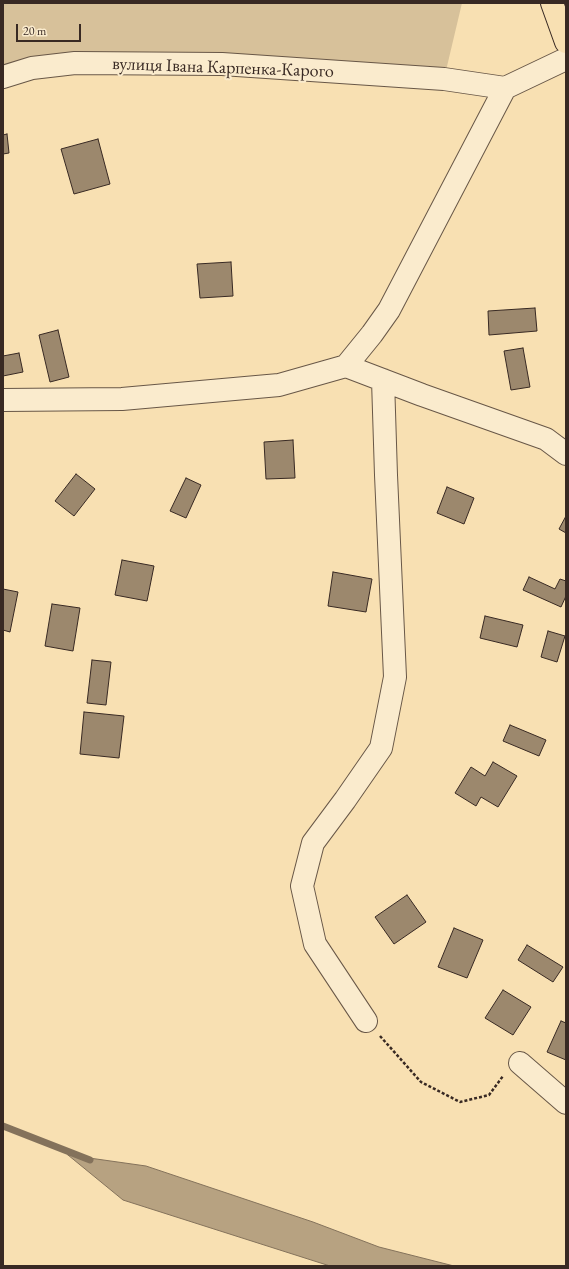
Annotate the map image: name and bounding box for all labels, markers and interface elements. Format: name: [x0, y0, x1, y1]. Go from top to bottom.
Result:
scale bar: [18, 16, 83, 42]
text: 20 m: [23, 23, 46, 39]
street label: вулиця Івана Карпенка-Карого: [112, 53, 334, 83]

